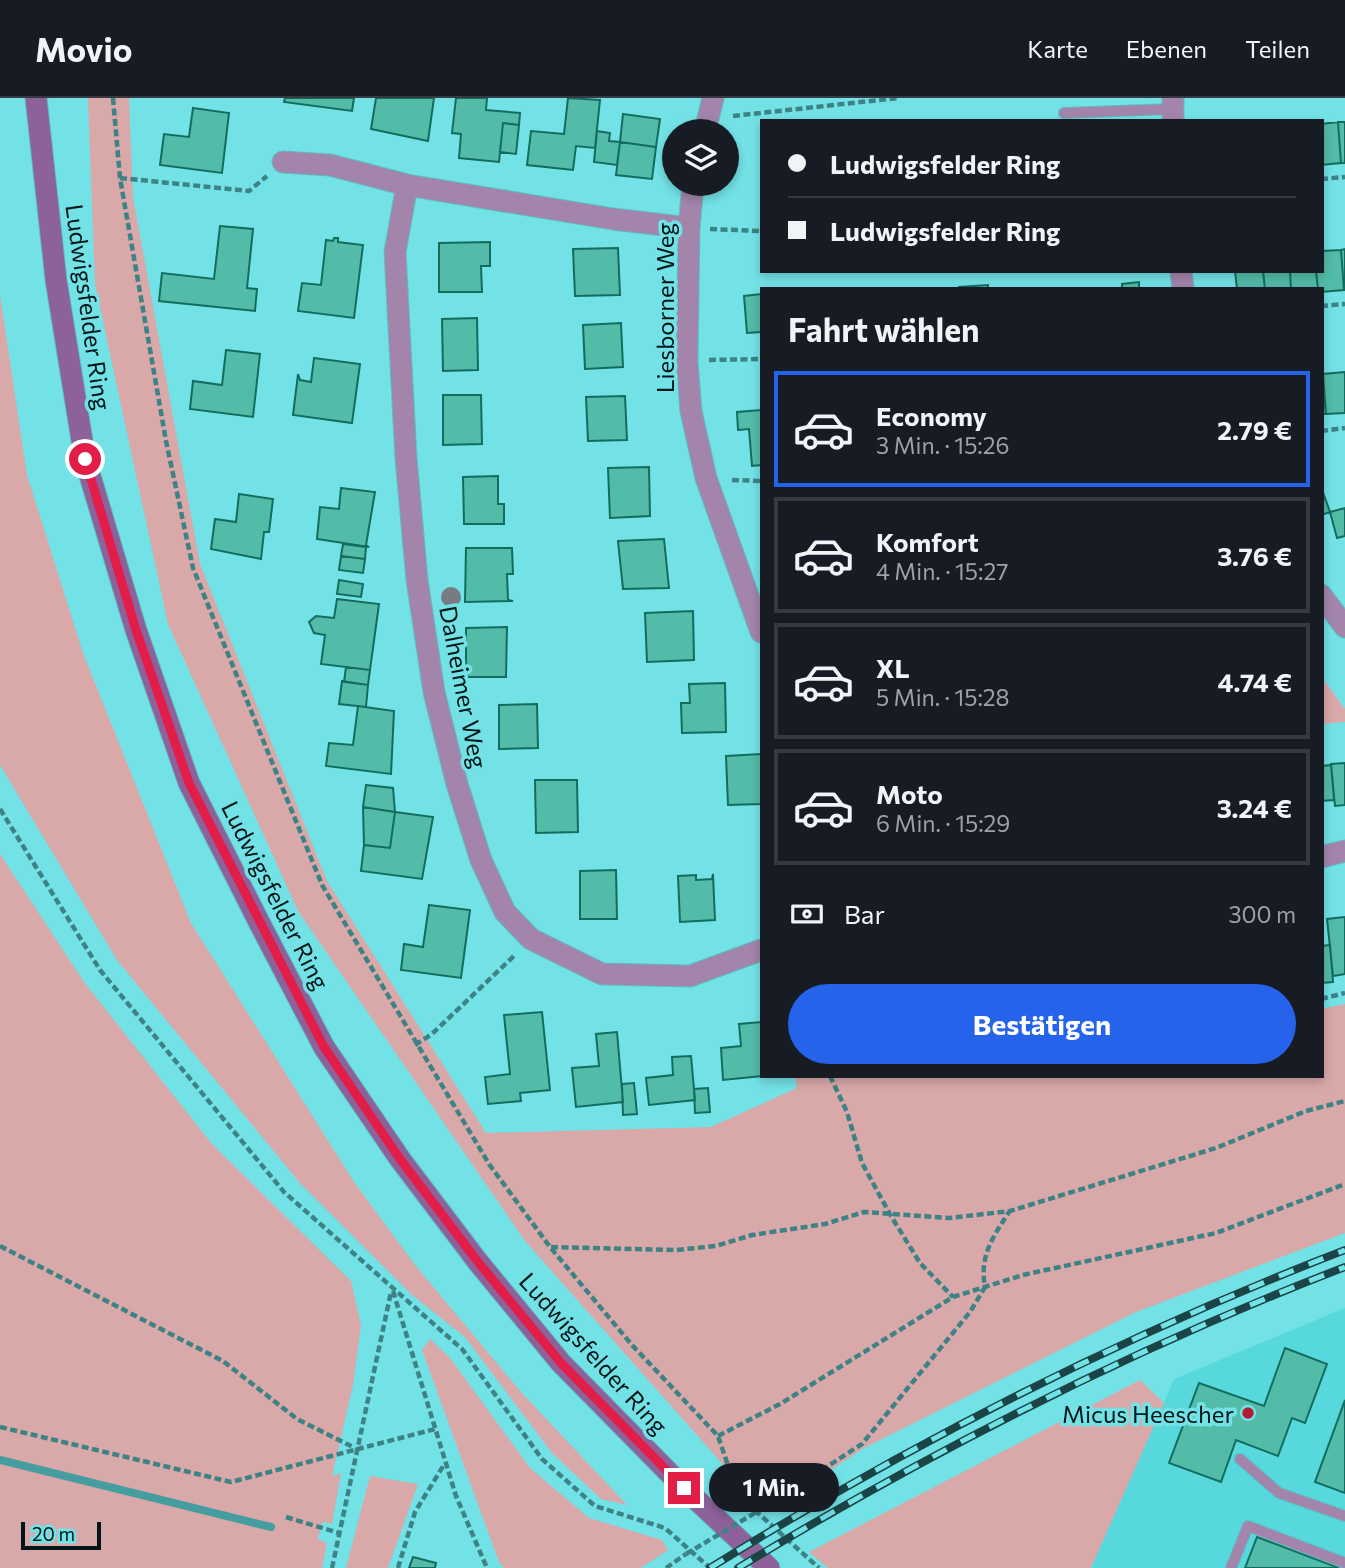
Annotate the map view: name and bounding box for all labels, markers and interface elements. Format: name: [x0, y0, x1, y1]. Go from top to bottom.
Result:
text: Movio: [35, 28, 132, 69]
text: Karte: [1027, 34, 1088, 63]
text: Ebenen: [1126, 34, 1207, 63]
text: Teilen: [1245, 34, 1310, 63]
map controls: [662, 119, 739, 196]
button: layers: [662, 119, 739, 196]
text: Ludwigsfelder Ring: [830, 148, 1060, 179]
street label: Ludwigsfelder Ring: [60, 202, 118, 412]
text: Ludwigsfelder Ring: [830, 215, 1060, 246]
street label: Liesborner Weg: [650, 223, 679, 393]
text: Fahrt wählen: [788, 309, 980, 349]
icon: car: [792, 398, 855, 461]
text: Economy: [876, 400, 987, 431]
text: 2.79 €: [1217, 414, 1292, 445]
text: 3 Min. · 15:26: [876, 431, 1009, 459]
route start: [69, 443, 101, 475]
icon: car: [792, 524, 855, 587]
text: Komfort: [876, 526, 979, 557]
text: 3.76 €: [1217, 540, 1292, 571]
text: 4 Min. · 15:27: [876, 557, 1008, 585]
street label: Dalheimer Weg: [434, 603, 494, 771]
icon: car: [792, 650, 855, 713]
text: XL: [876, 652, 910, 683]
text: 4.74 €: [1218, 666, 1292, 697]
text: 5 Min. · 15:28: [876, 683, 1010, 711]
icon: car: [792, 776, 855, 839]
text: Moto: [876, 778, 943, 809]
text: 3.24 €: [1217, 792, 1292, 823]
street label: Ludwigsfelder Ring: [216, 796, 336, 994]
text: 6 Min. · 15:29: [876, 809, 1010, 837]
icon: cash: [788, 895, 826, 933]
text: Bar: [844, 898, 885, 929]
text: 300 m: [1228, 900, 1296, 928]
button: Bestätigen: [788, 984, 1296, 1064]
street label: Ludwigsfelder Ring: [514, 1266, 674, 1440]
place label: Micus Heescher: [1062, 1399, 1234, 1428]
marker: Micus Heescher: [1240, 1405, 1256, 1421]
callout: 1 Min.: [708, 1464, 838, 1512]
route end: [668, 1472, 700, 1504]
text: 1 Min.: [743, 1473, 805, 1501]
scale bar: [21, 1519, 102, 1551]
text: 20 m: [32, 1522, 75, 1545]

